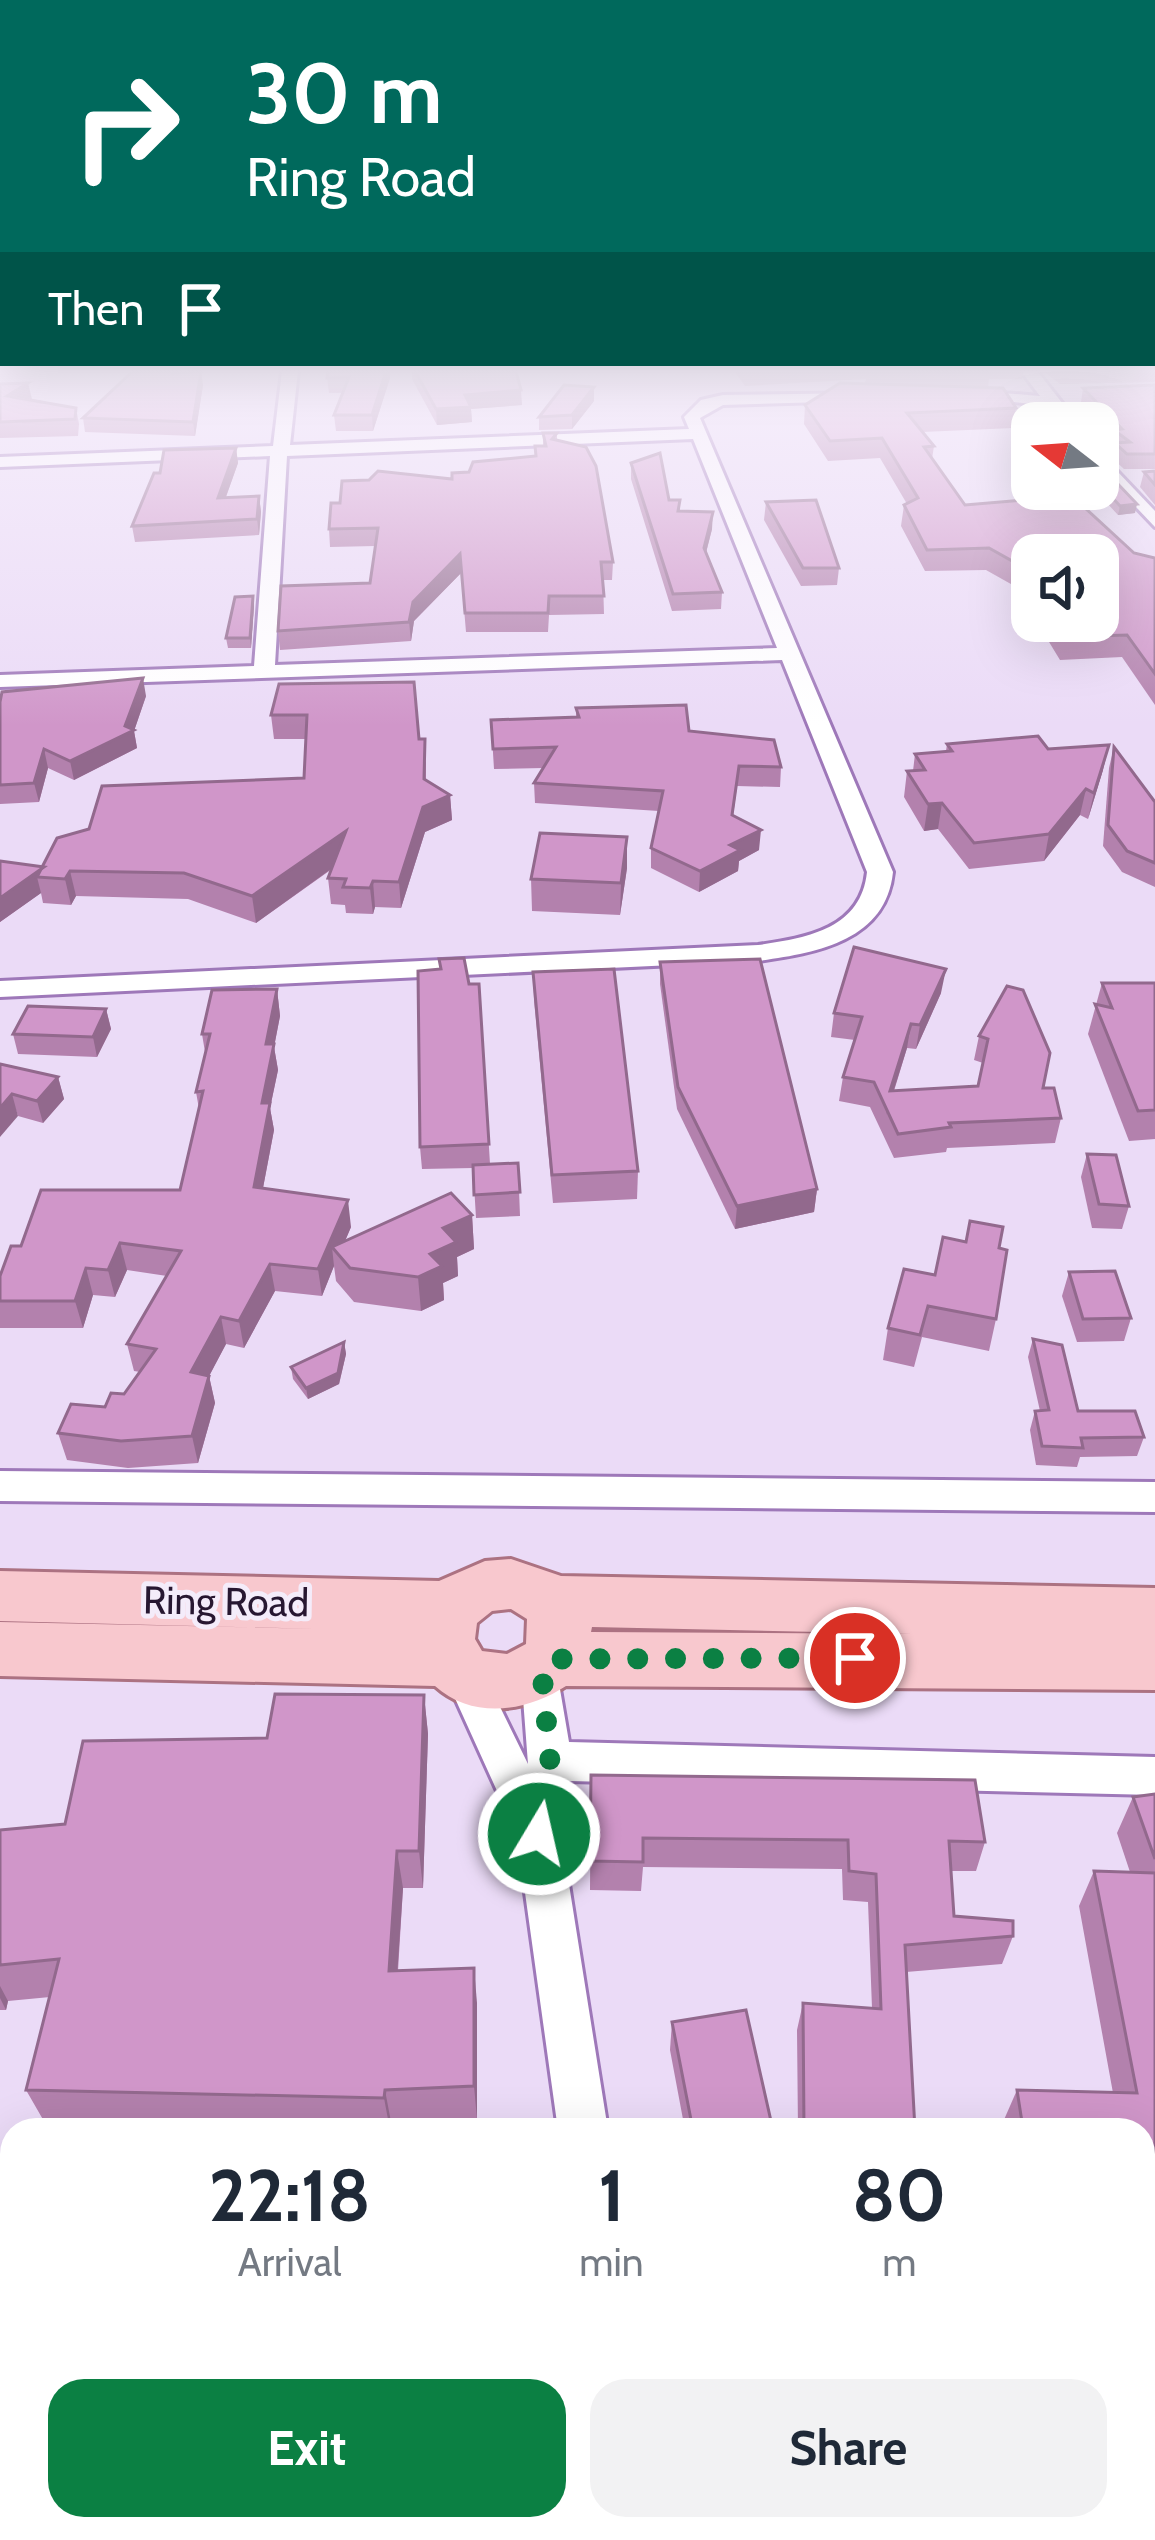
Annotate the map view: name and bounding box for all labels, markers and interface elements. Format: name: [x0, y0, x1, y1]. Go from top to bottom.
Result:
text: 30 m: [246, 42, 442, 144]
icon: right: [48, 48, 204, 204]
text: Ring Road: [246, 144, 476, 210]
icon: arrive: [168, 276, 234, 342]
text: Then: [48, 282, 144, 336]
north arrow: [1011, 402, 1119, 510]
map controls: [1011, 402, 1119, 642]
button: sound: [1011, 534, 1119, 642]
street label: Ring Road: [143, 1576, 309, 1626]
pin: [804, 1607, 906, 1709]
icon: arrive: [822, 1625, 888, 1691]
position arrow: [476, 1771, 602, 1897]
text: 22:18: [209, 2152, 371, 2239]
text: 1: [598, 2152, 625, 2239]
text: 80: [852, 2152, 946, 2239]
text: Arrival: [238, 2238, 342, 2286]
text: min: [579, 2238, 644, 2286]
text: m: [882, 2238, 916, 2286]
button: Exit: [48, 2379, 566, 2517]
button: Share: [590, 2379, 1107, 2517]

